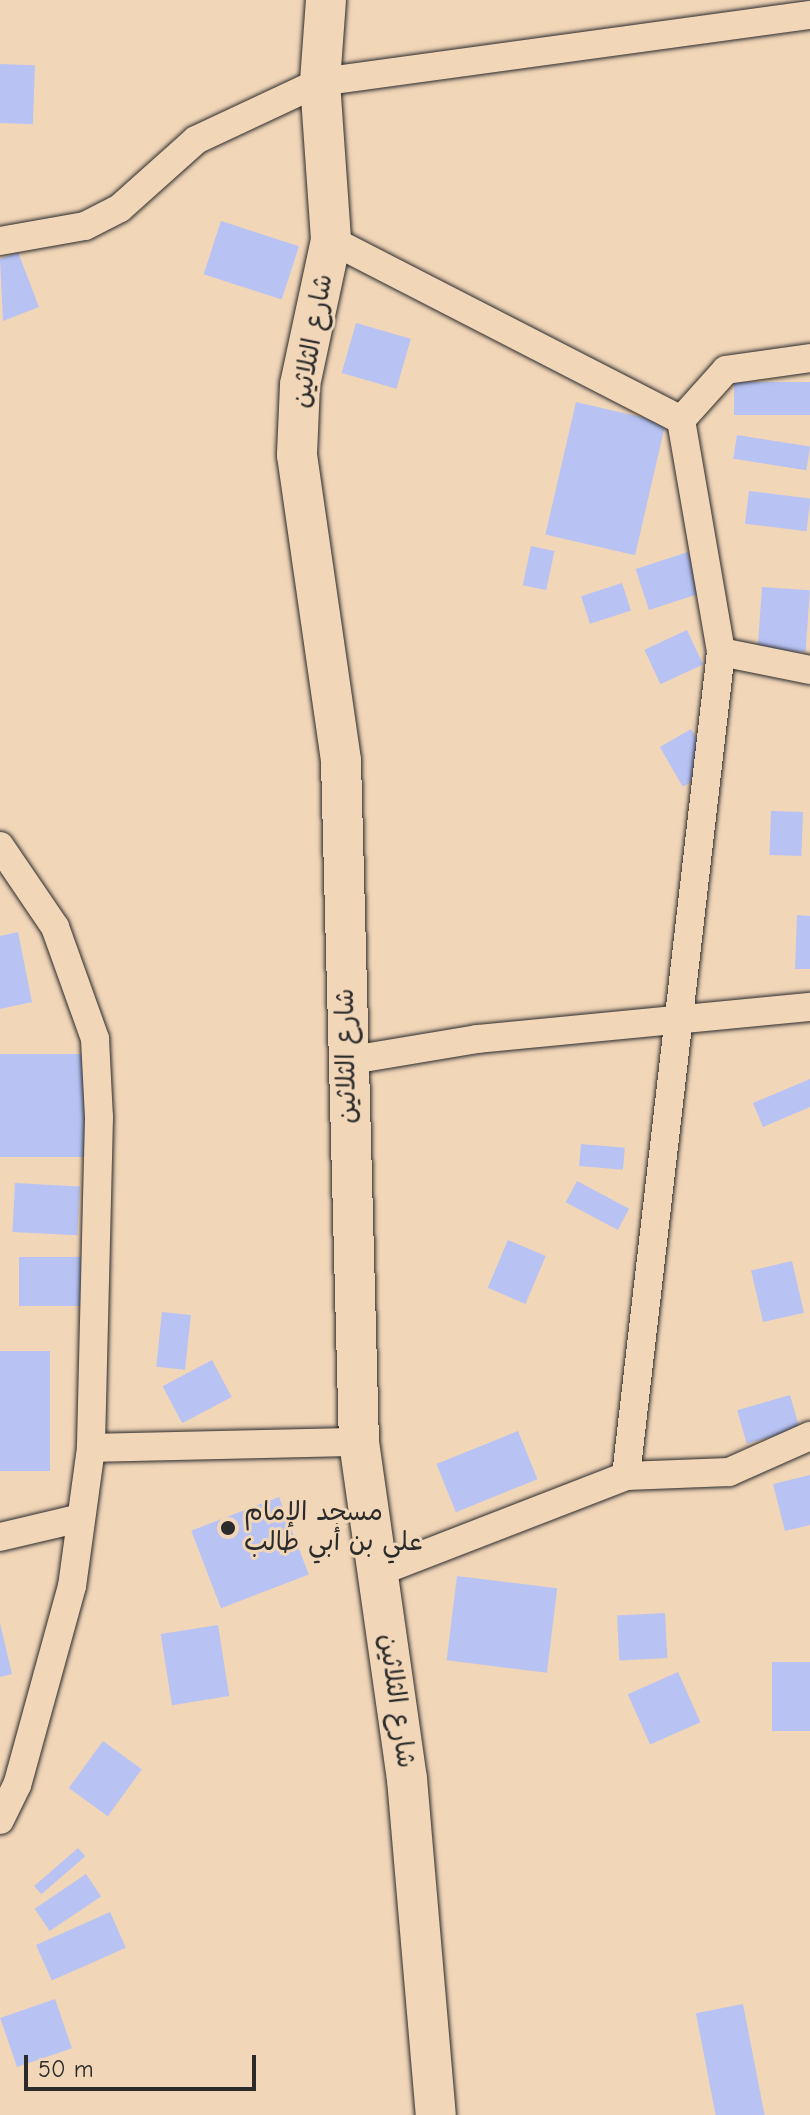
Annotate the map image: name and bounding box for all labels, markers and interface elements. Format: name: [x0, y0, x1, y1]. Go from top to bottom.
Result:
street label: شارع الثلاثين: [286, 272, 340, 410]
street label: شارع الثلاثين: [330, 988, 364, 1124]
place label: مسجد الإمام علي بن أبي طالب: [244, 1497, 423, 1558]
marker: مسجد الإمام علي بن أبي طالب: [219, 1519, 237, 1537]
street label: شارع الثلاثين: [371, 1632, 421, 1770]
scale bar: [28, 2039, 260, 2089]
text: 50 m: [38, 2055, 94, 2083]

